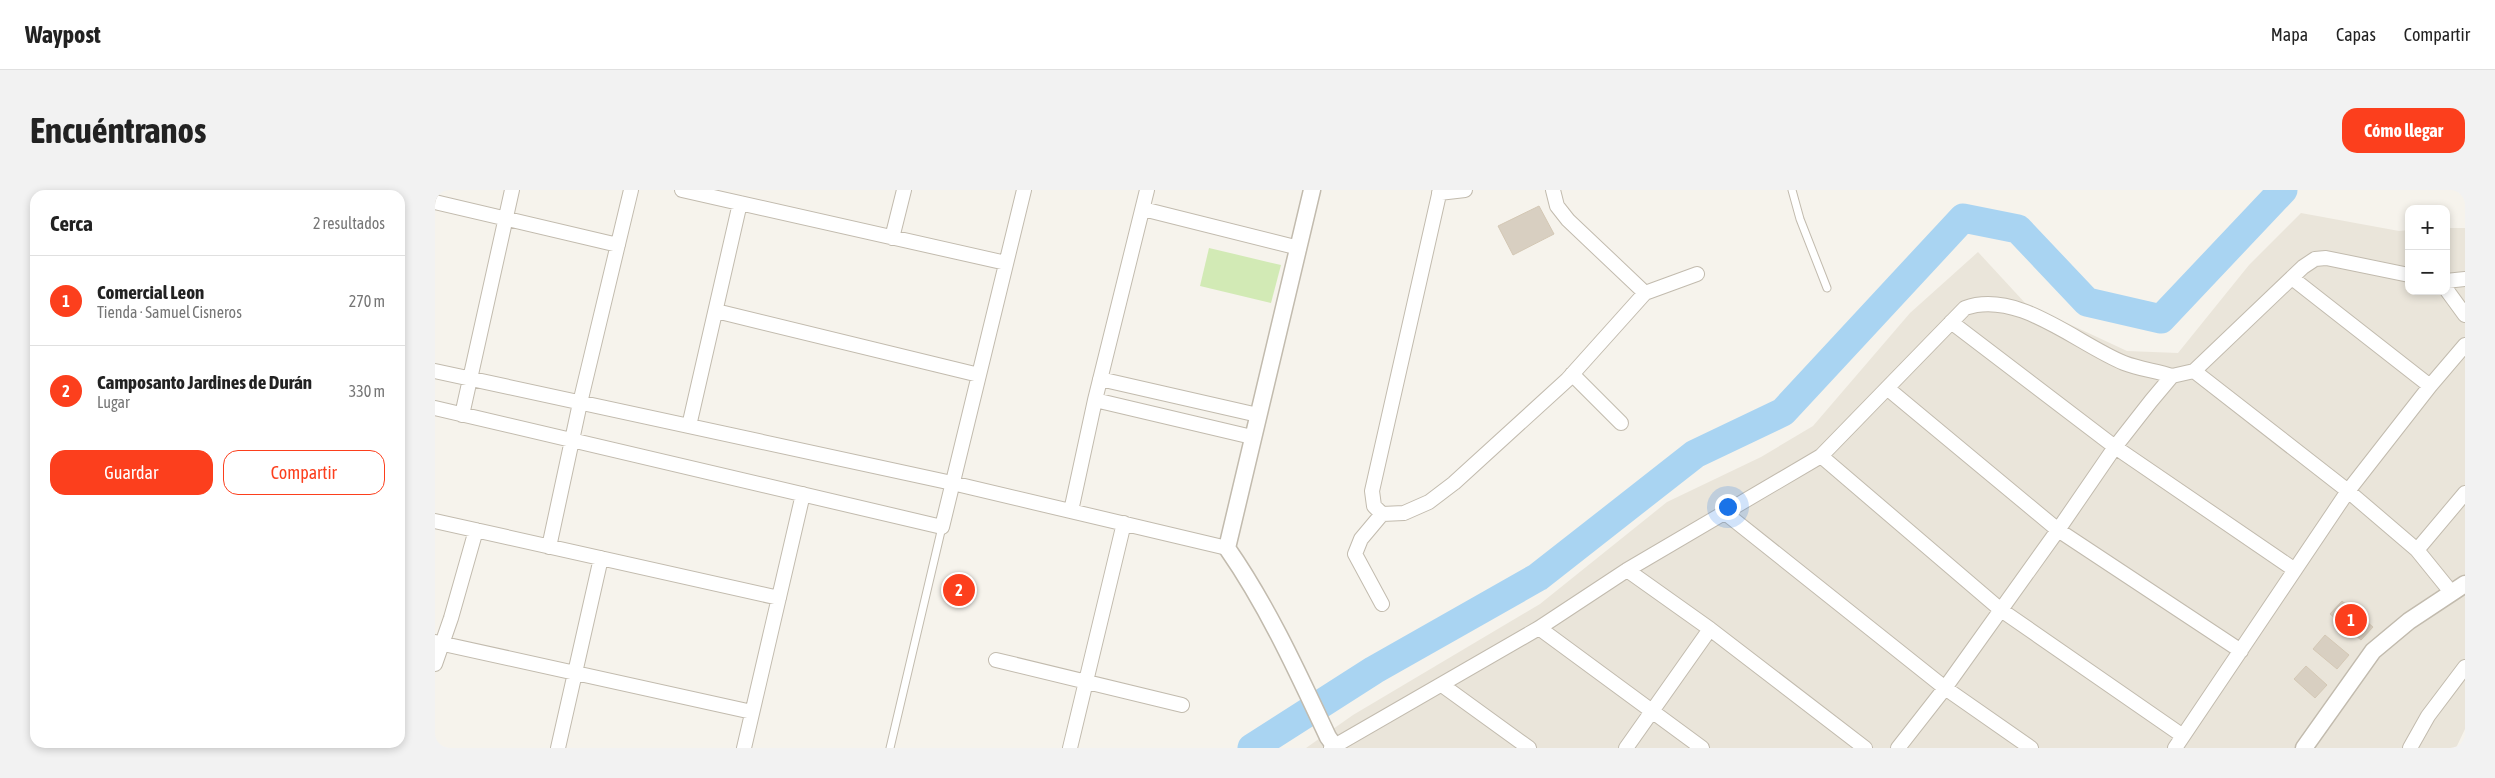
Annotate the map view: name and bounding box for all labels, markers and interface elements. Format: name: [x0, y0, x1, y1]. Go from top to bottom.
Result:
text: Waypost: [25, 21, 101, 48]
text: Mapa: [2271, 24, 2308, 45]
text: Capas: [2336, 24, 2376, 45]
text: Compartir: [2404, 24, 2470, 45]
button: Cómo llegar: [2342, 108, 2465, 153]
text: Encuéntranos: [30, 110, 206, 150]
map controls: [2405, 205, 2450, 295]
button: +: [2405, 205, 2450, 250]
text: Cerca: [50, 211, 93, 235]
text: 2 resultados: [313, 214, 385, 232]
button: −: [2405, 250, 2450, 295]
text: Comercial Leon: [97, 281, 204, 303]
text: 1: [62, 292, 70, 310]
text: 270 m: [349, 292, 385, 310]
text: Tienda · Samuel Cisneros: [97, 303, 242, 321]
text: Camposanto Jardines de Durán: [97, 371, 312, 393]
text: 2: [62, 382, 70, 400]
text: 330 m: [349, 382, 385, 400]
text: Lugar: [97, 393, 130, 411]
button: Guardar: [50, 450, 213, 495]
button: Compartir: [223, 450, 385, 495]
your location: [1715, 494, 1741, 520]
pin: 2: [943, 571, 975, 609]
pin: 1: [2335, 601, 2367, 639]

